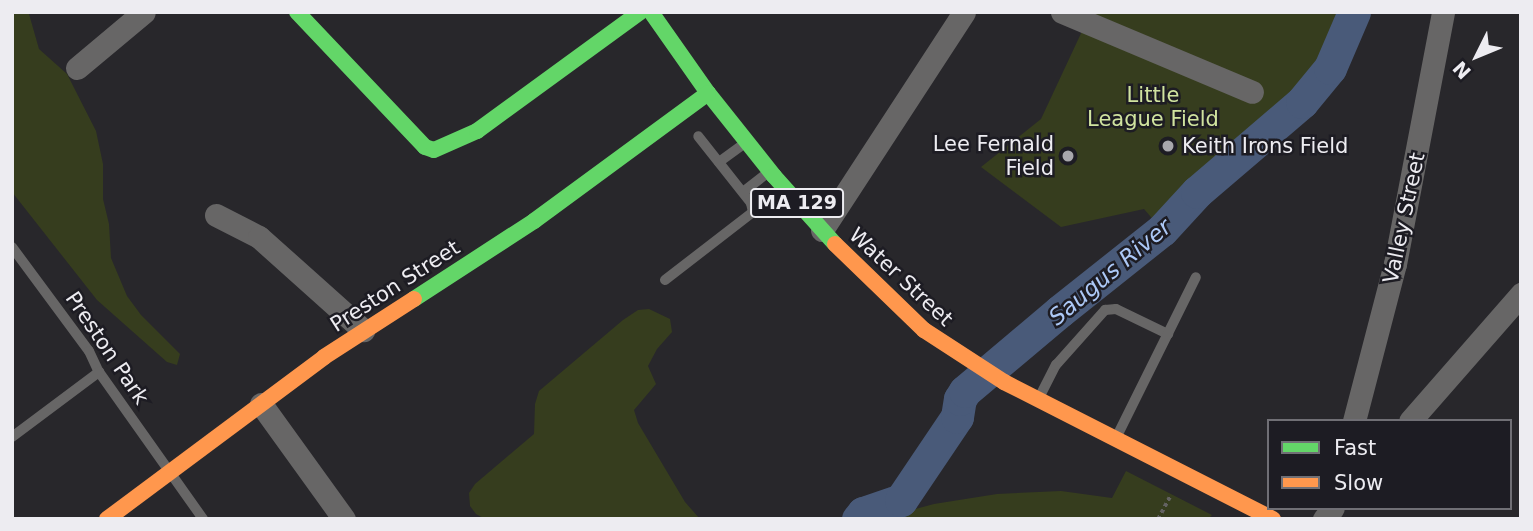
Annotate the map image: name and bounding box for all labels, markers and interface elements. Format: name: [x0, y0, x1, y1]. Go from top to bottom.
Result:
north arrow: [1442, 21, 1512, 91]
text: N: [1448, 57, 1475, 84]
park label: Little League Field: [1087, 82, 1219, 132]
place label: Lee Fernald Field: [933, 131, 1054, 181]
place label: Keith Irons Field: [1182, 133, 1348, 159]
marker: Keith Irons Field: [1160, 138, 1176, 154]
marker: Lee Fernald Field: [1060, 148, 1076, 164]
street label: Valley Street: [1378, 150, 1430, 286]
road number: MA 129: [750, 188, 844, 218]
water label: Saugus River: [1043, 213, 1177, 331]
street label: Water Street: [844, 223, 958, 331]
street label: Preston Street: [326, 235, 464, 337]
street label: Preston Park: [60, 287, 154, 409]
legend: [1267, 419, 1512, 510]
text: Fast: [1334, 436, 1376, 460]
text: Slow: [1334, 471, 1383, 495]

